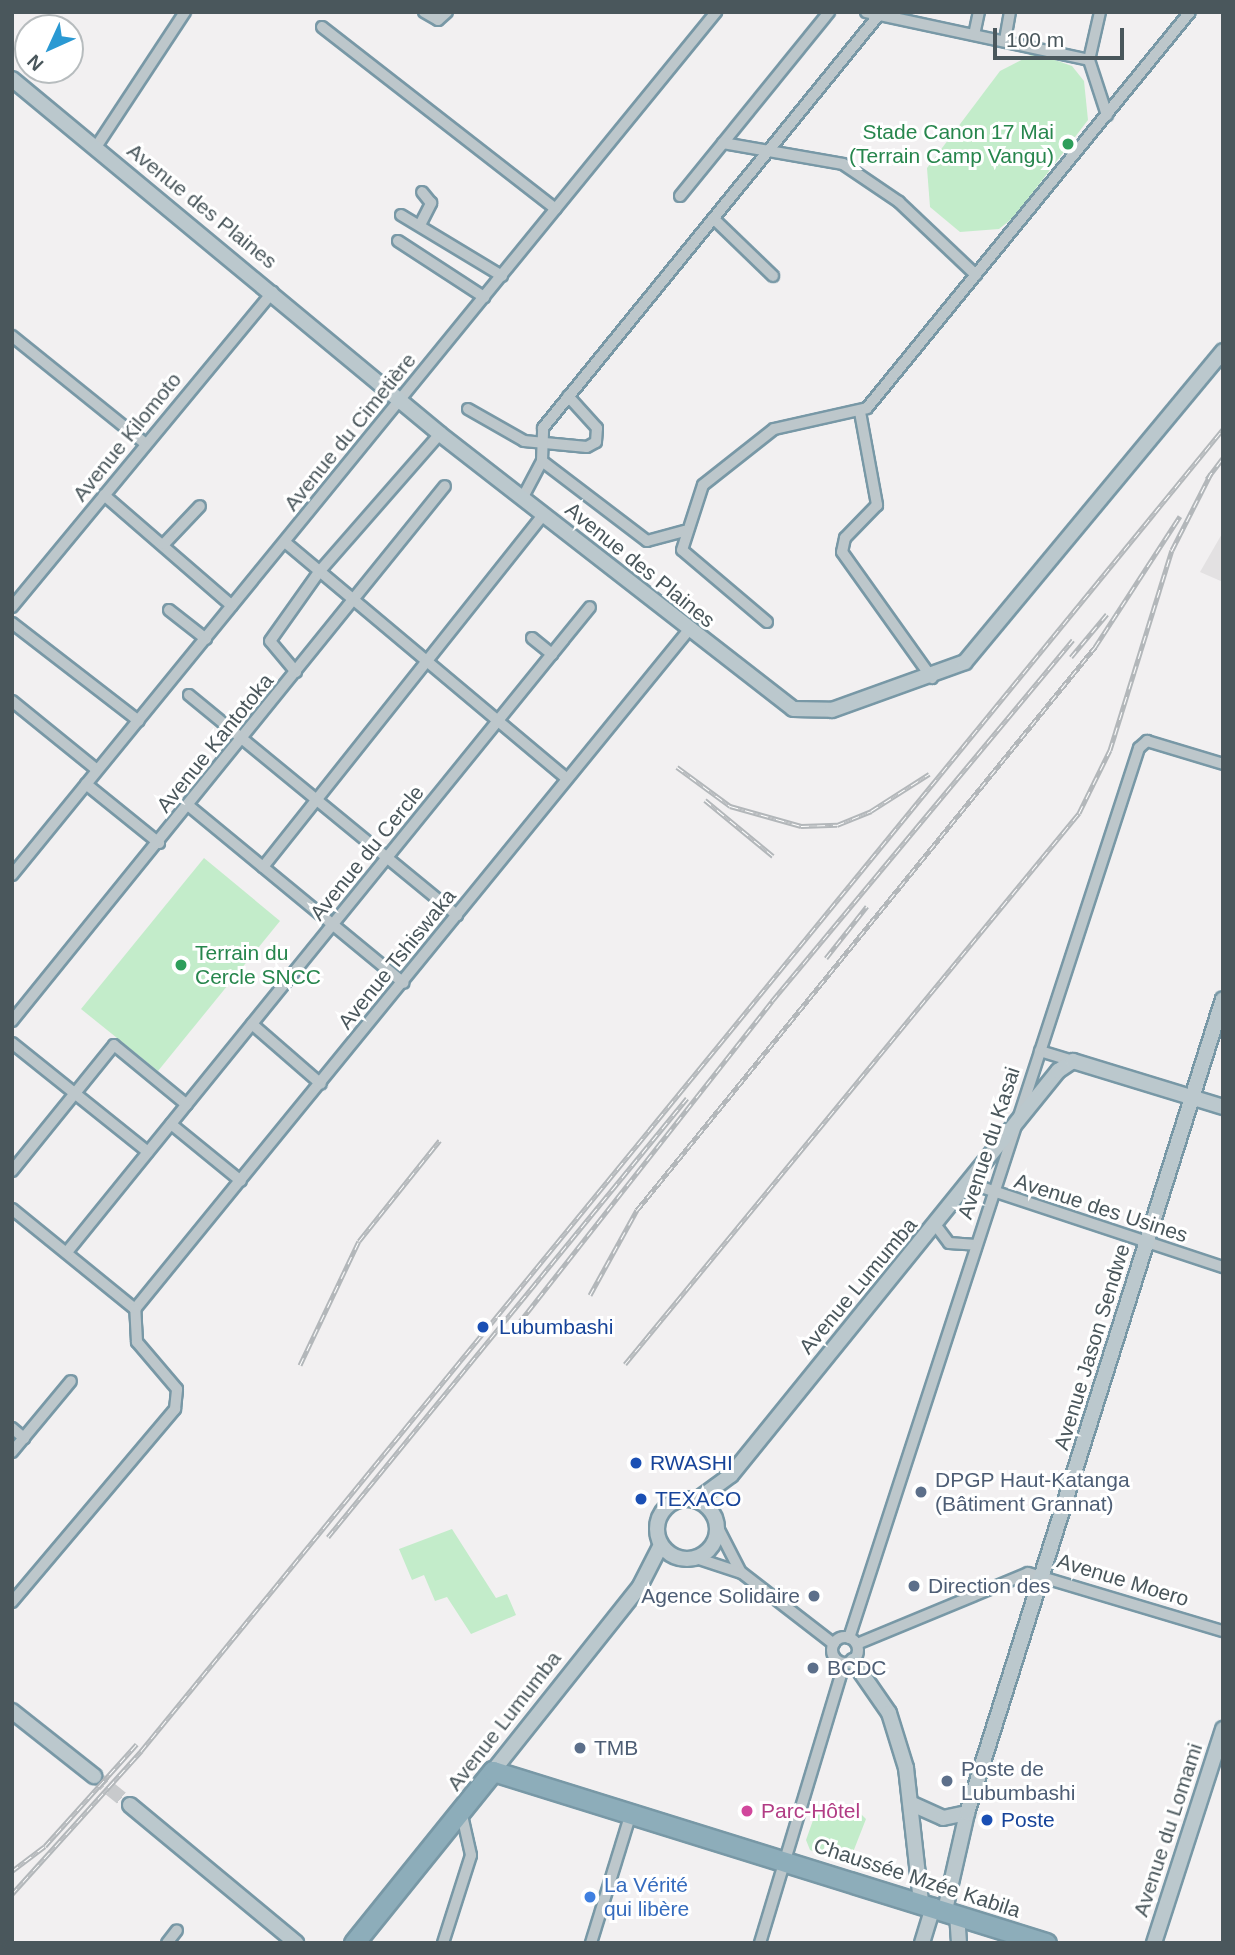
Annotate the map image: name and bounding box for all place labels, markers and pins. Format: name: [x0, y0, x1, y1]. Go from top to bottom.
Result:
place label: Stade Canon 17 Mai (Terrain Camp Vangu): [849, 119, 1054, 169]
marker: Stade Canon 17 Mai (Terrain Camp Vangu): [1060, 136, 1076, 152]
place label: Terrain du Cercle SNCC: [195, 940, 321, 990]
marker: Terrain du Cercle SNCC: [173, 957, 189, 973]
place label: Lubumbashi: [499, 1314, 613, 1340]
marker: Lubumbashi: [473, 1317, 493, 1337]
place label: RWASHI: [650, 1450, 733, 1476]
marker: RWASHI: [628, 1455, 644, 1471]
place label: DPGP Haut-Katanga (Bâtiment Grannat): [935, 1467, 1130, 1517]
marker: DPGP Haut-Katanga (Bâtiment Grannat): [913, 1484, 929, 1500]
place label: TEXACO: [655, 1486, 741, 1512]
marker: TEXACO: [633, 1491, 649, 1507]
place label: Direction des: [928, 1573, 1051, 1599]
marker: Direction des: [906, 1578, 922, 1594]
place label: Agence Solidaire: [641, 1583, 800, 1609]
marker: Agence Solidaire: [806, 1588, 822, 1604]
place label: BCDC: [827, 1655, 887, 1681]
marker: BCDC: [805, 1660, 821, 1676]
place label: TMB: [594, 1735, 638, 1761]
marker: TMB: [572, 1740, 588, 1756]
place label: Poste de Lubumbashi: [961, 1756, 1075, 1806]
marker: Poste de Lubumbashi: [939, 1773, 955, 1789]
place label: Parc-Hôtel: [761, 1798, 860, 1824]
marker: Parc-Hôtel: [739, 1803, 755, 1819]
place label: Poste: [1001, 1807, 1055, 1833]
marker: Poste: [979, 1812, 995, 1828]
place label: La Vérité qui libère: [604, 1872, 689, 1922]
marker: La Vérité qui libère: [582, 1889, 598, 1905]

